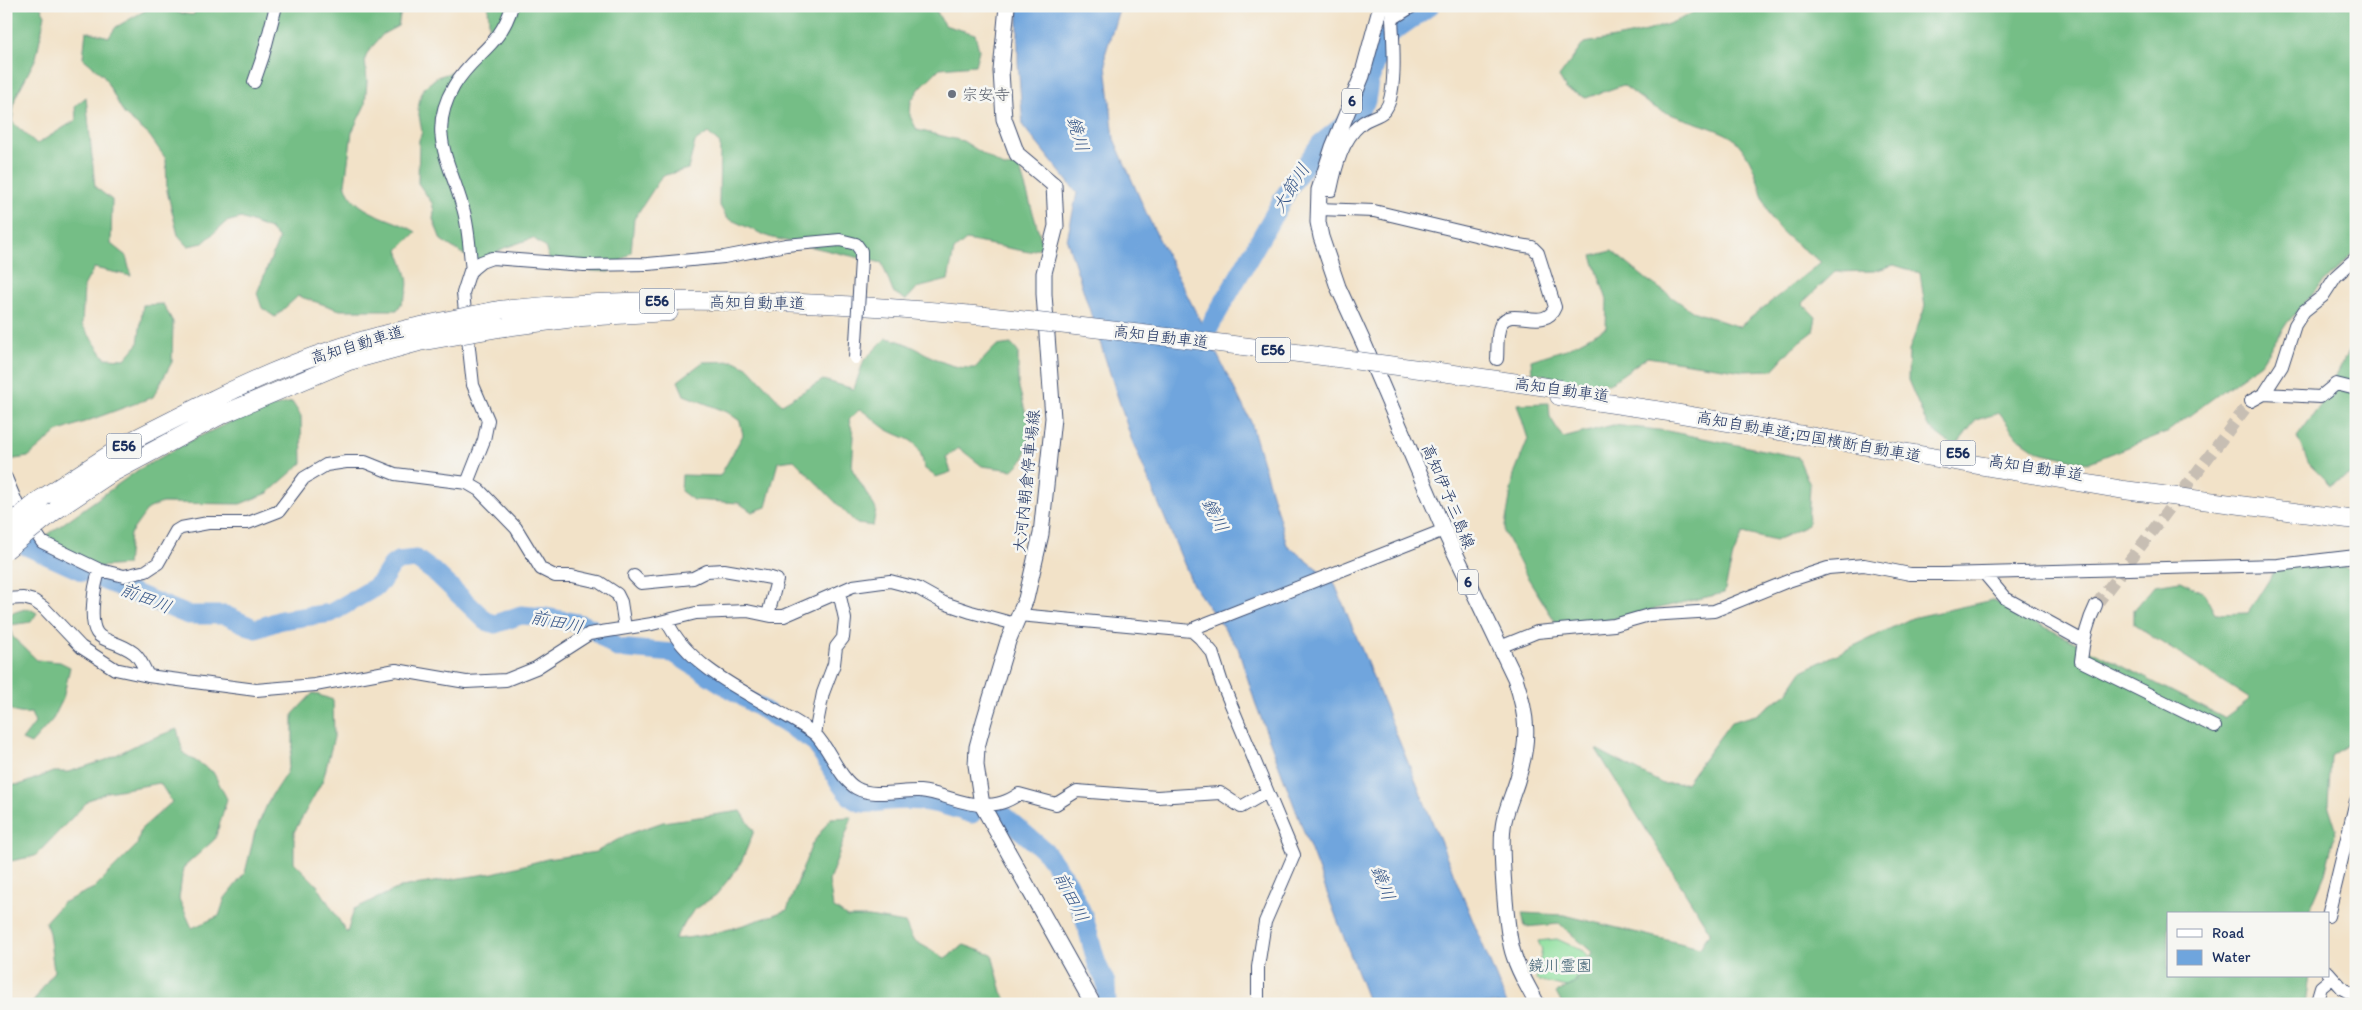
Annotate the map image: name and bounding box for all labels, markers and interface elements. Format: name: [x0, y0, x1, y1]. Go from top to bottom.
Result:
place label: 宗安寺: [962, 85, 1010, 104]
marker: 宗安寺: [946, 88, 958, 100]
road number: 6: [1342, 88, 1362, 114]
water label: 鏡川: [1062, 114, 1094, 154]
water label: 大節川: [1267, 159, 1315, 217]
road number: E56: [640, 288, 674, 314]
street label: 高知自動車道: [709, 292, 805, 313]
street label: 高知自動車道: [308, 321, 406, 368]
street label: 高知自動車道: [1112, 321, 1210, 352]
road number: E56: [1256, 338, 1290, 362]
street label: 高知自動車道: [1513, 373, 1611, 406]
street label: 高知自動車道;四国横断自動車道: [1695, 407, 1923, 466]
street label: 大河内朝倉停車場線: [1010, 408, 1043, 554]
road number: E56: [106, 434, 142, 458]
road number: E56: [1940, 440, 1976, 466]
street label: 高知伊予三島線: [1418, 441, 1479, 551]
street label: 高知自動車道: [1987, 451, 2085, 484]
water label: 鏡川: [1197, 494, 1233, 536]
road number: 6: [1458, 570, 1478, 594]
water label: 前田川: [117, 578, 175, 618]
water label: 前田川: [528, 606, 586, 638]
water label: 鏡川: [1366, 862, 1400, 904]
water label: 前田川: [1049, 868, 1093, 926]
legend: [2167, 912, 2330, 978]
text: Road: [2212, 924, 2245, 942]
text: Water: [2212, 948, 2251, 966]
park label: 鏡川霊園: [1528, 956, 1592, 975]

